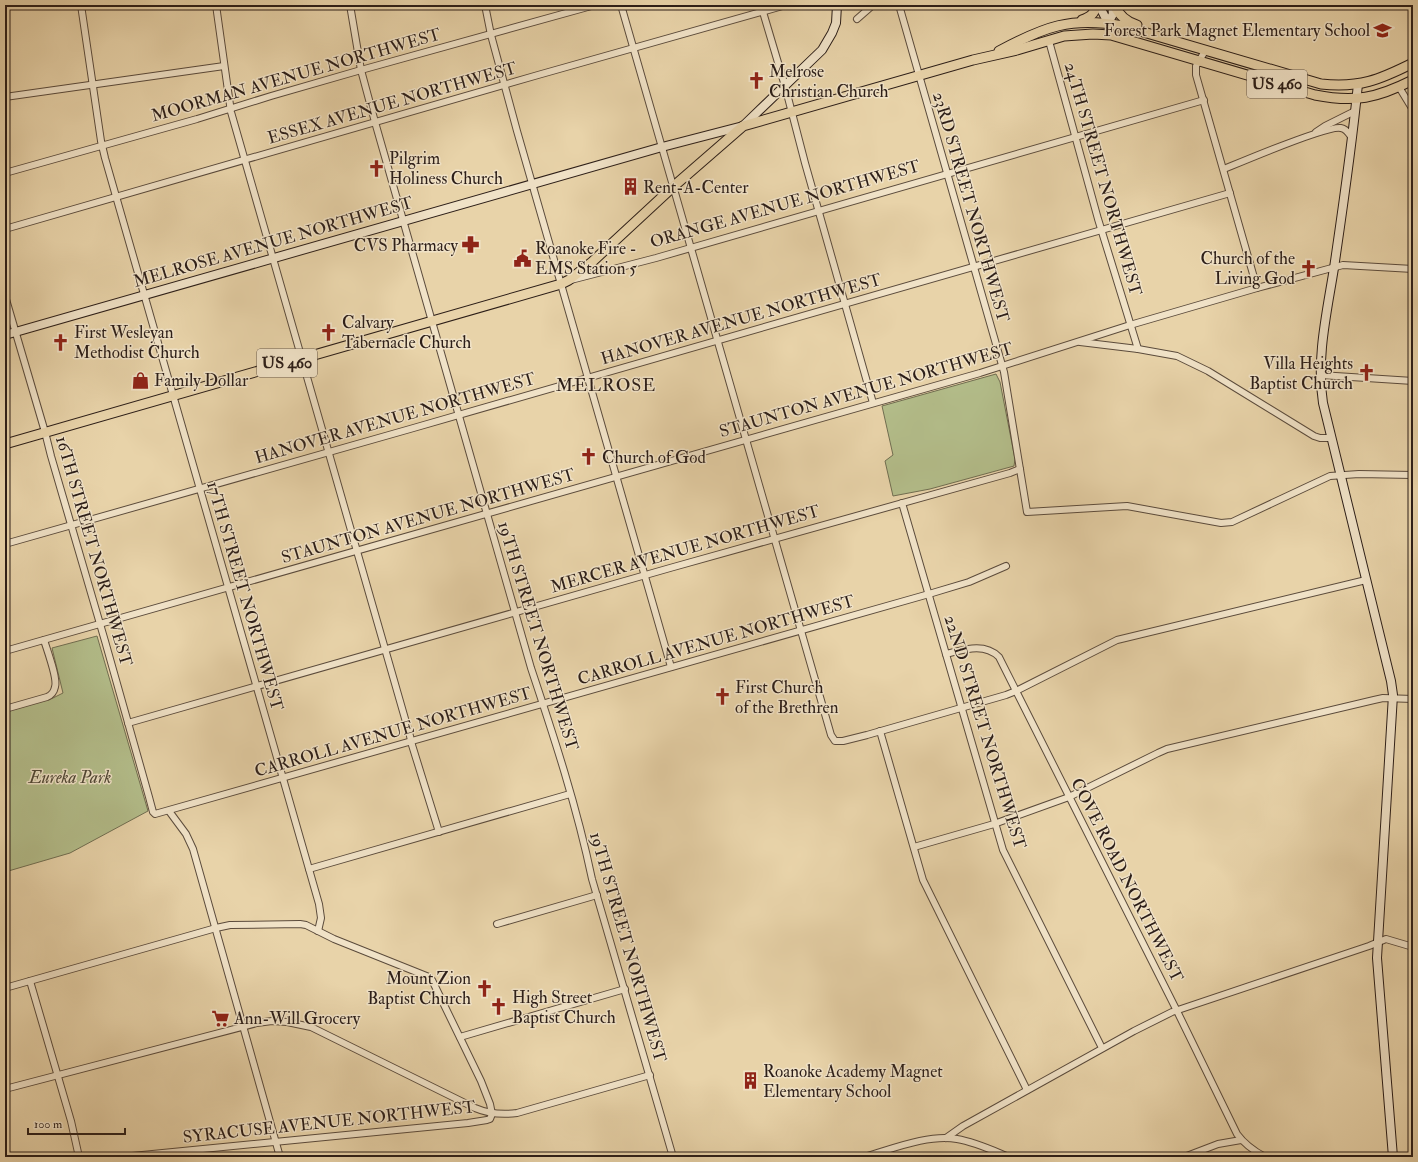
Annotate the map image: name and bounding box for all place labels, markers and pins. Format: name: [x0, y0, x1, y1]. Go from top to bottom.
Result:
place label: Forest Park Magnet Elementary School: [1104, 20, 1371, 42]
school or university icon: Forest Park Magnet Elementary School: [1373, 20, 1393, 40]
place label: Melrose Christian Church: [769, 61, 889, 102]
church icon: Melrose Christian Church: [746, 71, 766, 91]
place label: Pilgrim Holiness Church: [389, 148, 503, 189]
church icon: Pilgrim Holiness Church: [366, 158, 386, 178]
building icon: Rent-A-Center: [620, 177, 640, 197]
place label: Rent-A-Center: [643, 177, 749, 198]
place label: CVS Pharmacy: [354, 235, 459, 257]
pharmacy icon: CVS Pharmacy: [461, 235, 481, 255]
place label: Roanoke Fire - EMS Station 5: [535, 238, 637, 279]
public building icon: Roanoke Fire - EMS Station 5: [512, 248, 532, 268]
place label: Church of the Living God: [1201, 248, 1296, 289]
church icon: Church of the Living God: [1298, 258, 1318, 278]
place label: Calvary Tabernacle Church: [342, 312, 471, 353]
place label: First Wesleyan Methodist Church: [74, 322, 200, 363]
church icon: Calvary Tabernacle Church: [319, 322, 339, 342]
church icon: First Wesleyan Methodist Church: [51, 332, 71, 352]
place label: Villa Heights Baptist Church: [1249, 353, 1353, 395]
church icon: Villa Heights Baptist Church: [1356, 363, 1376, 383]
shop icon: Family Dollar: [131, 370, 151, 390]
place label: Family Dollar: [154, 370, 249, 392]
church icon: Church of God: [579, 447, 599, 467]
place label: Church of God: [602, 447, 706, 468]
place label: First Church of the Brethren: [735, 677, 839, 718]
church icon: First Church of the Brethren: [712, 687, 732, 707]
place label: Mount Zion Baptist Church: [367, 968, 471, 1010]
church icon: Mount Zion Baptist Church: [474, 978, 494, 998]
place label: High Street Baptist Church: [512, 987, 616, 1029]
church icon: High Street Baptist Church: [489, 997, 509, 1017]
supermarket icon: Ann-Will Grocery: [211, 1008, 231, 1028]
place label: Ann-Will Grocery: [233, 1008, 361, 1030]
place label: Roanoke Academy Magnet Elementary School: [763, 1061, 943, 1103]
building icon: Roanoke Academy Magnet Elementary School: [740, 1071, 760, 1091]

